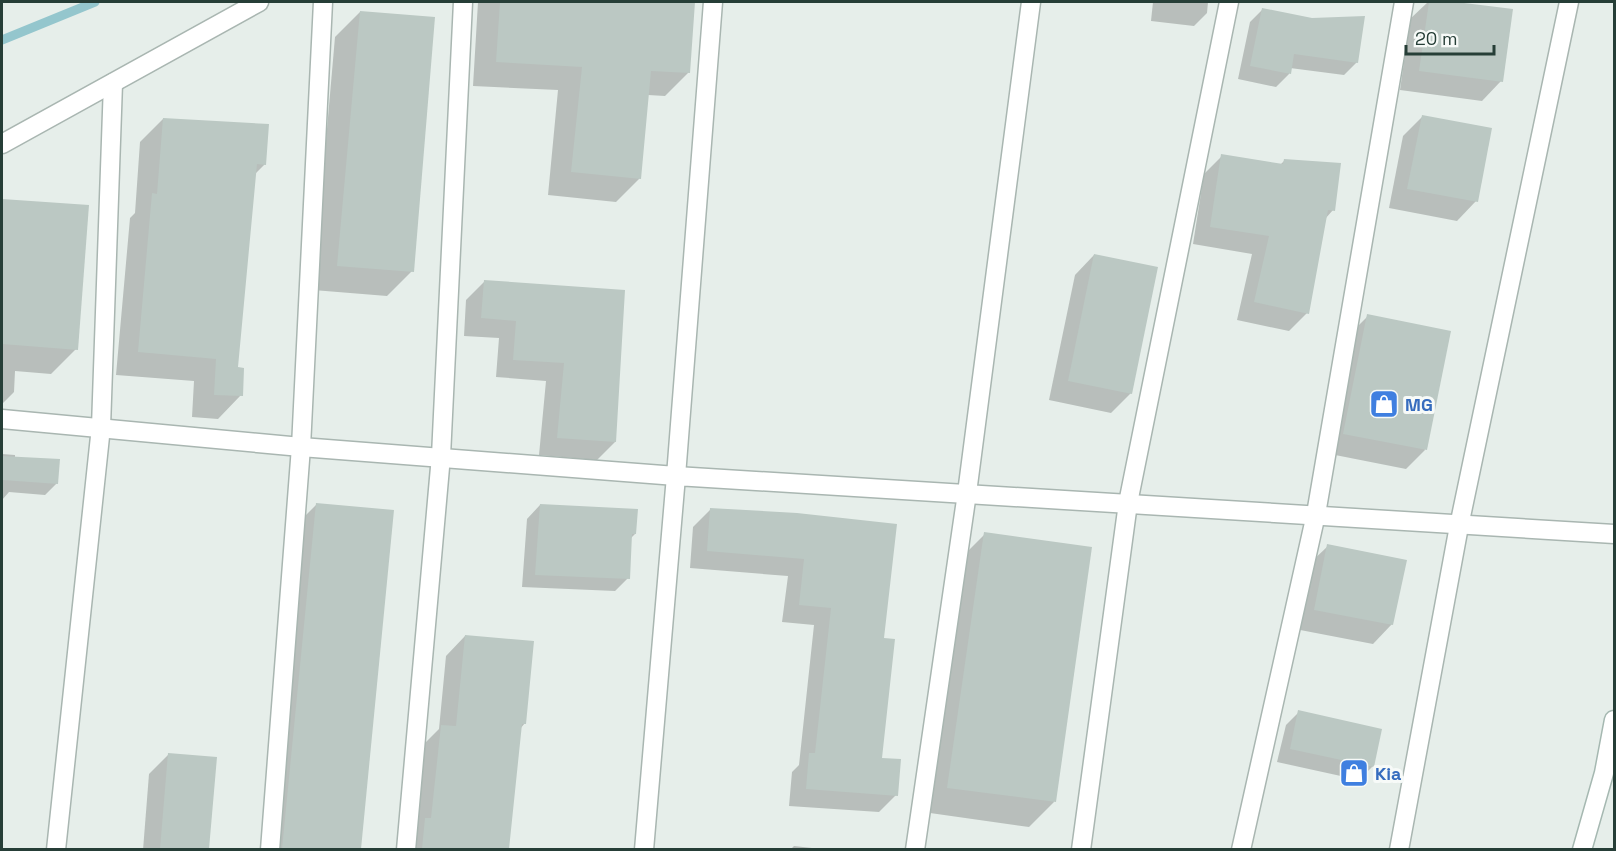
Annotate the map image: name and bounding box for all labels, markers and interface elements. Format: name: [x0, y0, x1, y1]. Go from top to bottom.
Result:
scale bar: [1406, 18, 1494, 56]
text: 20 m: [1415, 27, 1458, 50]
shop icon: MG: [1368, 388, 1400, 420]
place label: MG: [1405, 393, 1433, 416]
shop icon: Kia: [1338, 757, 1370, 789]
place label: Kia: [1375, 762, 1402, 785]

